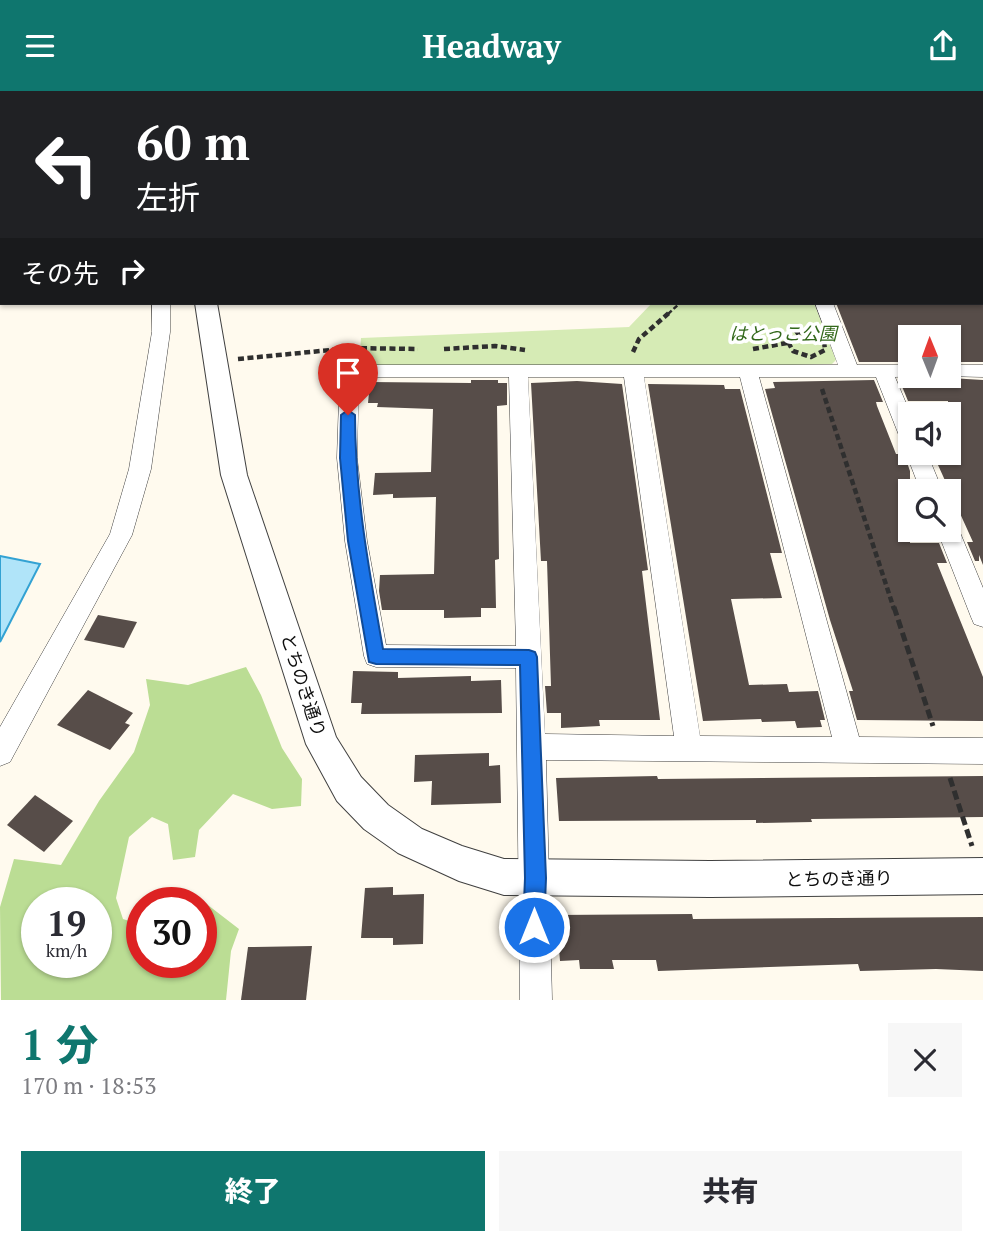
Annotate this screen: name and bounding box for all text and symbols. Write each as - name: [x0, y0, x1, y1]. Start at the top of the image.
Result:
- text: Headway: [422, 25, 561, 67]
- icon: menu: [21, 27, 59, 65]
- icon: share: [924, 27, 962, 65]
- text: 60 m: [136, 109, 250, 174]
- icon: left: [21, 119, 112, 210]
- text: 左折: [136, 176, 200, 218]
- icon: right: [113, 252, 151, 290]
- text: その先: [21, 256, 99, 290]
- park label: はとっこ公園: [729, 321, 840, 345]
- north arrow: [898, 325, 961, 389]
- map controls: [898, 325, 961, 542]
- pin: [318, 343, 378, 415]
- icon: arrive: [329, 354, 367, 392]
- button: sound: [898, 402, 961, 465]
- button: search: [898, 479, 961, 542]
- street label: とちのき通り: [276, 630, 332, 740]
- street label: とちのき通り: [785, 865, 893, 891]
- speed limit sign: 30: [126, 887, 217, 978]
- position arrow: [497, 890, 571, 964]
- text: 19: [47, 900, 86, 946]
- text: km/h: [46, 938, 87, 962]
- text: 1 分: [21, 1016, 98, 1072]
- button: close: [888, 1023, 962, 1097]
- text: 170 m · 18:53: [21, 1070, 156, 1101]
- button: 終了: [21, 1151, 485, 1231]
- button: 共有: [499, 1151, 962, 1231]

